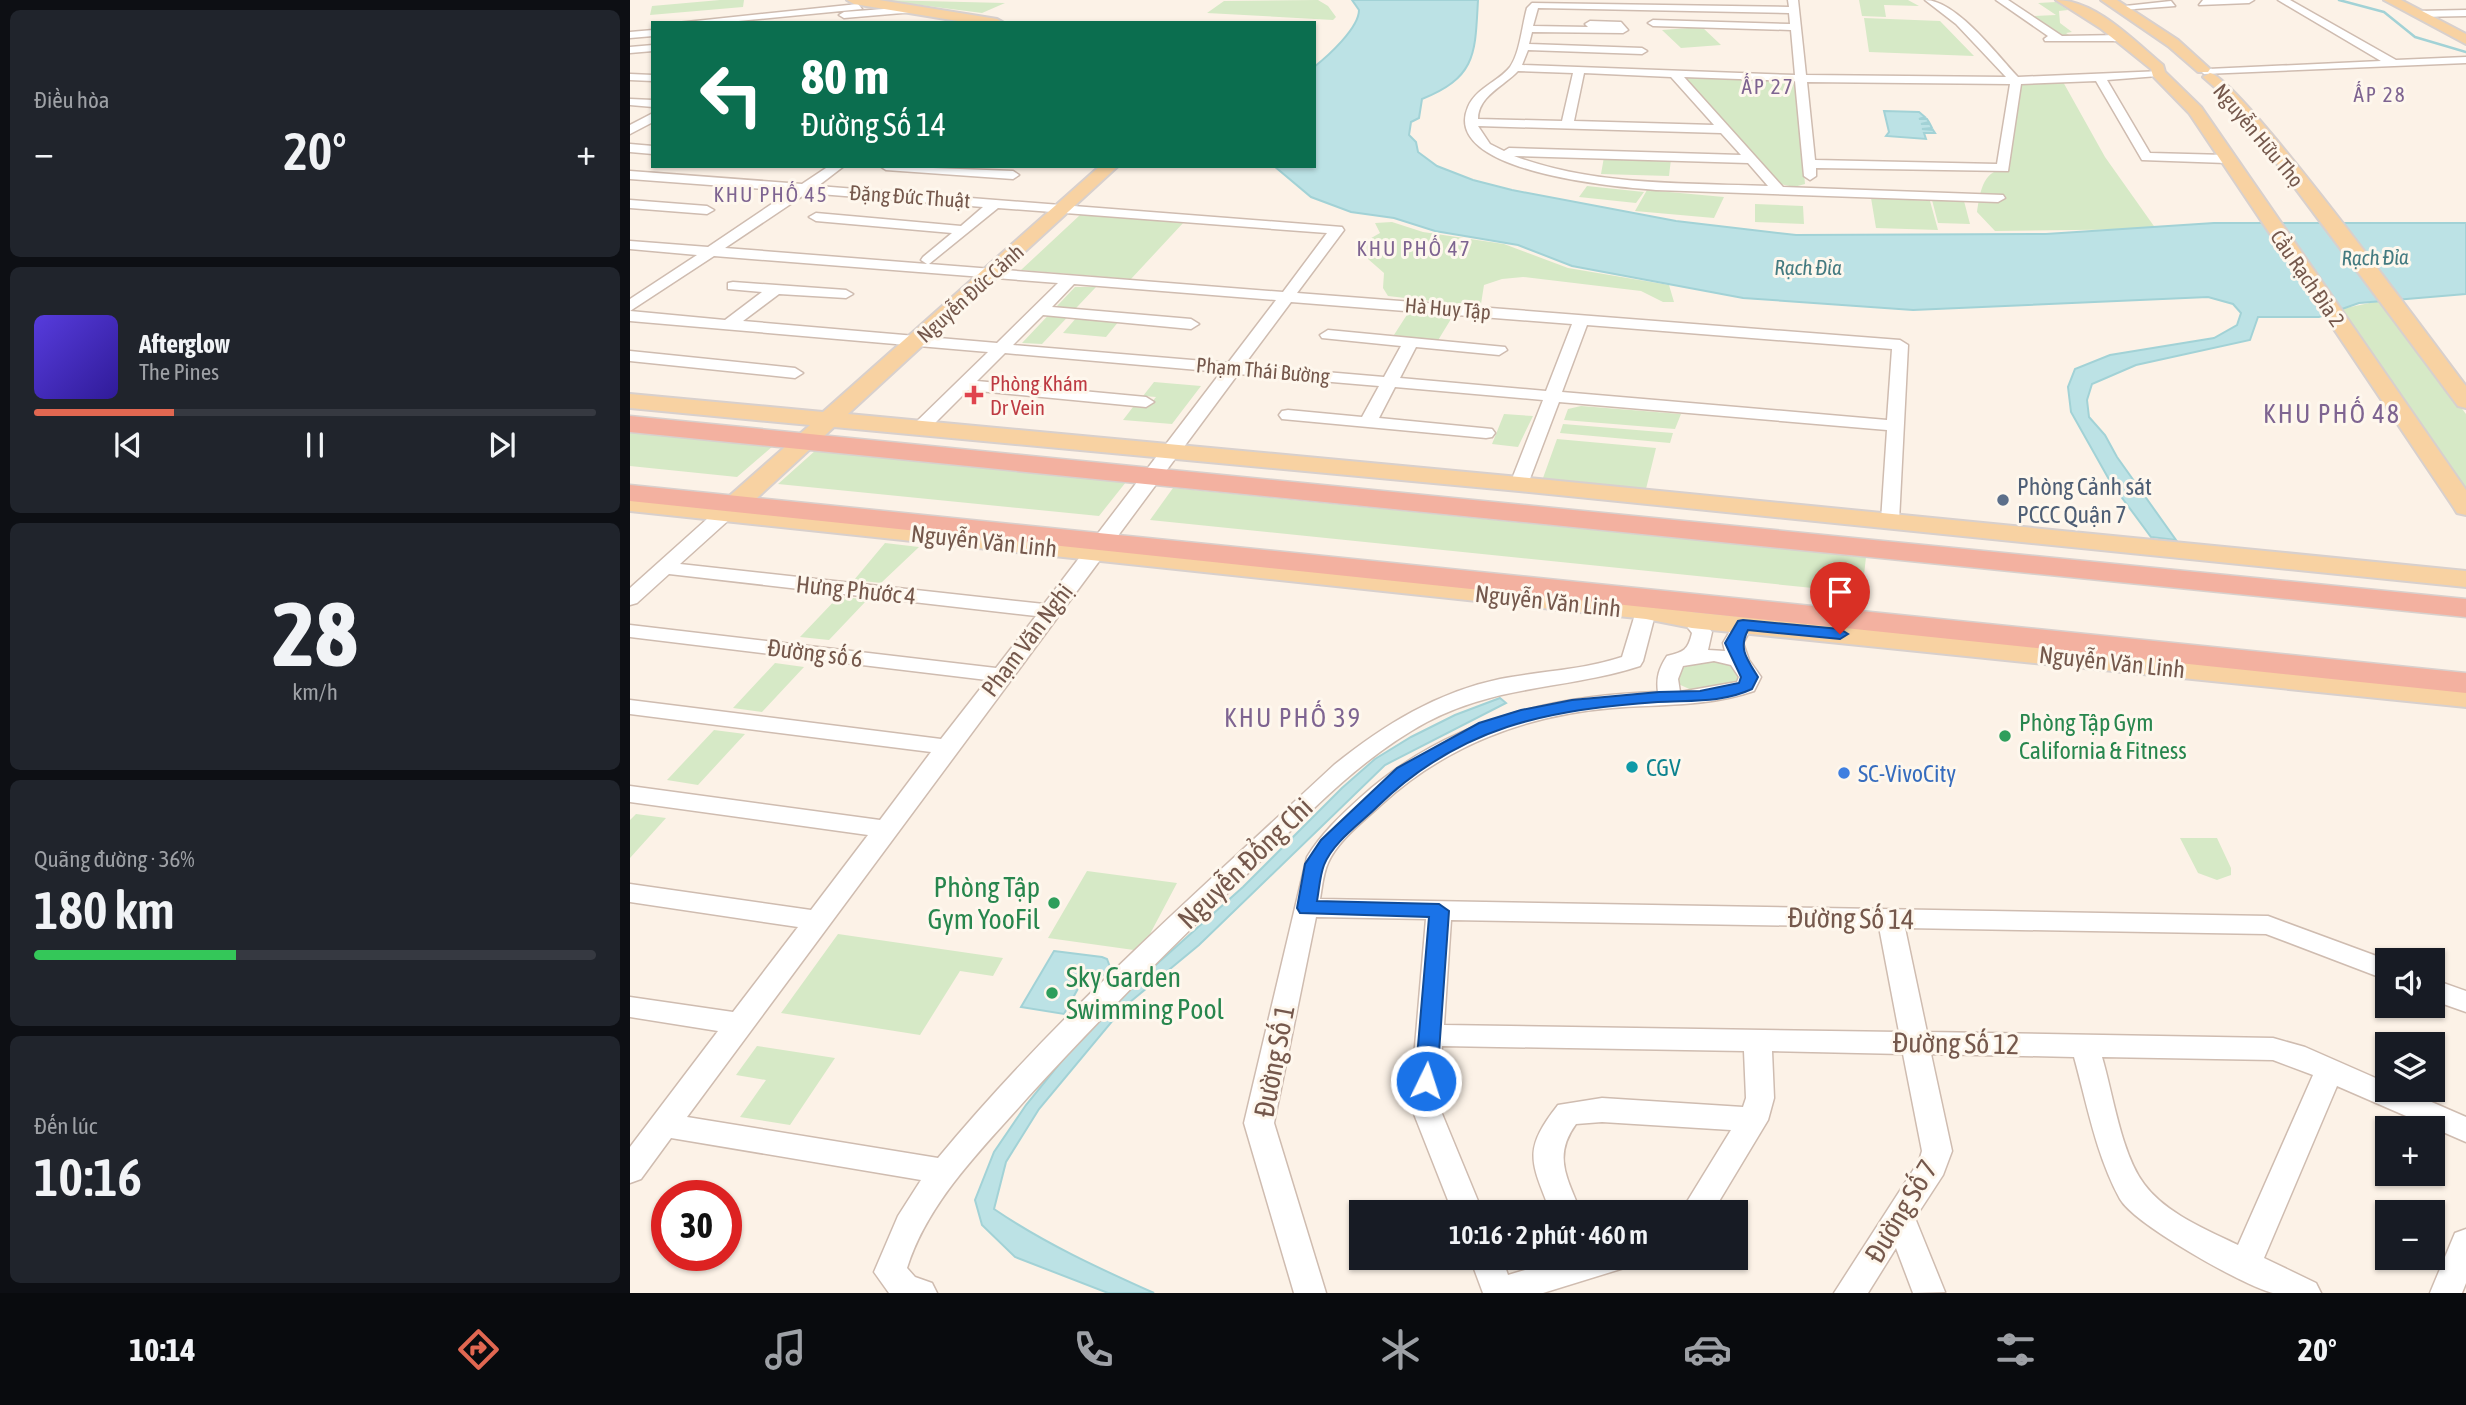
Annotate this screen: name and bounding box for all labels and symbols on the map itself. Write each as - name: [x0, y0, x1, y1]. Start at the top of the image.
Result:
- district label: ẤP 27: [1741, 73, 1795, 98]
- street label: Nguyễn Hữu Thọ: [2209, 79, 2309, 191]
- district label: ẤP 28: [2353, 81, 2407, 106]
- street label: Đặng Đức Thuật: [849, 180, 971, 212]
- district label: KHU PHỐ 45: [713, 181, 829, 206]
- street label: Cầu Rạch Đỉa 2: [2266, 225, 2350, 331]
- district label: KHU PHỐ 47: [1356, 235, 1472, 260]
- street label: Nguyễn Đức Cảnh: [912, 239, 1028, 347]
- water label: Rạch Đỉa: [2341, 244, 2409, 270]
- water label: Rạch Đỉa: [1774, 255, 1842, 279]
- street label: Hà Huy Tập: [1404, 292, 1492, 324]
- street label: Phạm Thái Bường: [1195, 352, 1331, 388]
- place label: Phòng Khám Dr Vein: [990, 371, 1088, 419]
- marker: Phòng Khám Dr Vein: [964, 385, 984, 405]
- district label: KHU PHỐ 48: [2263, 396, 2401, 429]
- place label: Phòng Cảnh sát PCCC Quận 7: [2017, 473, 2152, 528]
- marker: Phòng Cảnh sát PCCC Quận 7: [1995, 492, 2011, 508]
- street label: Nguyễn Văn Linh: [910, 520, 1058, 562]
- pin: [1810, 562, 1870, 634]
- street label: Hưng Phước 4: [795, 570, 917, 610]
- street label: Phạm Văn Nghị: [976, 578, 1078, 702]
- street label: Nguyễn Văn Linh: [1474, 580, 1622, 622]
- street label: Đường số 6: [766, 634, 864, 672]
- street label: Nguyễn Văn Linh: [2038, 641, 2186, 683]
- district label: KHU PHỐ 39: [1224, 700, 1362, 733]
- place label: Phòng Tập Gym California & Fitness: [2019, 709, 2187, 764]
- marker: Phòng Tập Gym California & Fitness: [1997, 728, 2013, 744]
- place label: CGV: [1646, 754, 1681, 781]
- marker: CGV: [1624, 759, 1640, 775]
- place label: SC-VivoCity: [1858, 760, 1956, 787]
- marker: SC-VivoCity: [1836, 765, 1852, 781]
- street label: Nguyễn Đổng Chi: [1170, 790, 1319, 935]
- place label: Phòng Tập Gym YooFil: [927, 871, 1041, 935]
- marker: Phòng Tập Gym YooFil: [1046, 895, 1062, 911]
- street label: Đường Số 14: [1787, 901, 1915, 935]
- place label: Sky Garden Swimming Pool: [1066, 961, 1225, 1025]
- marker: Sky Garden Swimming Pool: [1044, 985, 1060, 1001]
- street label: Đường Số 1: [1247, 1002, 1301, 1120]
- street label: Đường Số 12: [1892, 1026, 2020, 1060]
- position arrow: [1389, 1044, 1463, 1118]
- street label: Đường Số 7: [1858, 1154, 1944, 1268]
- speed limit sign: 30: [651, 1180, 742, 1271]

